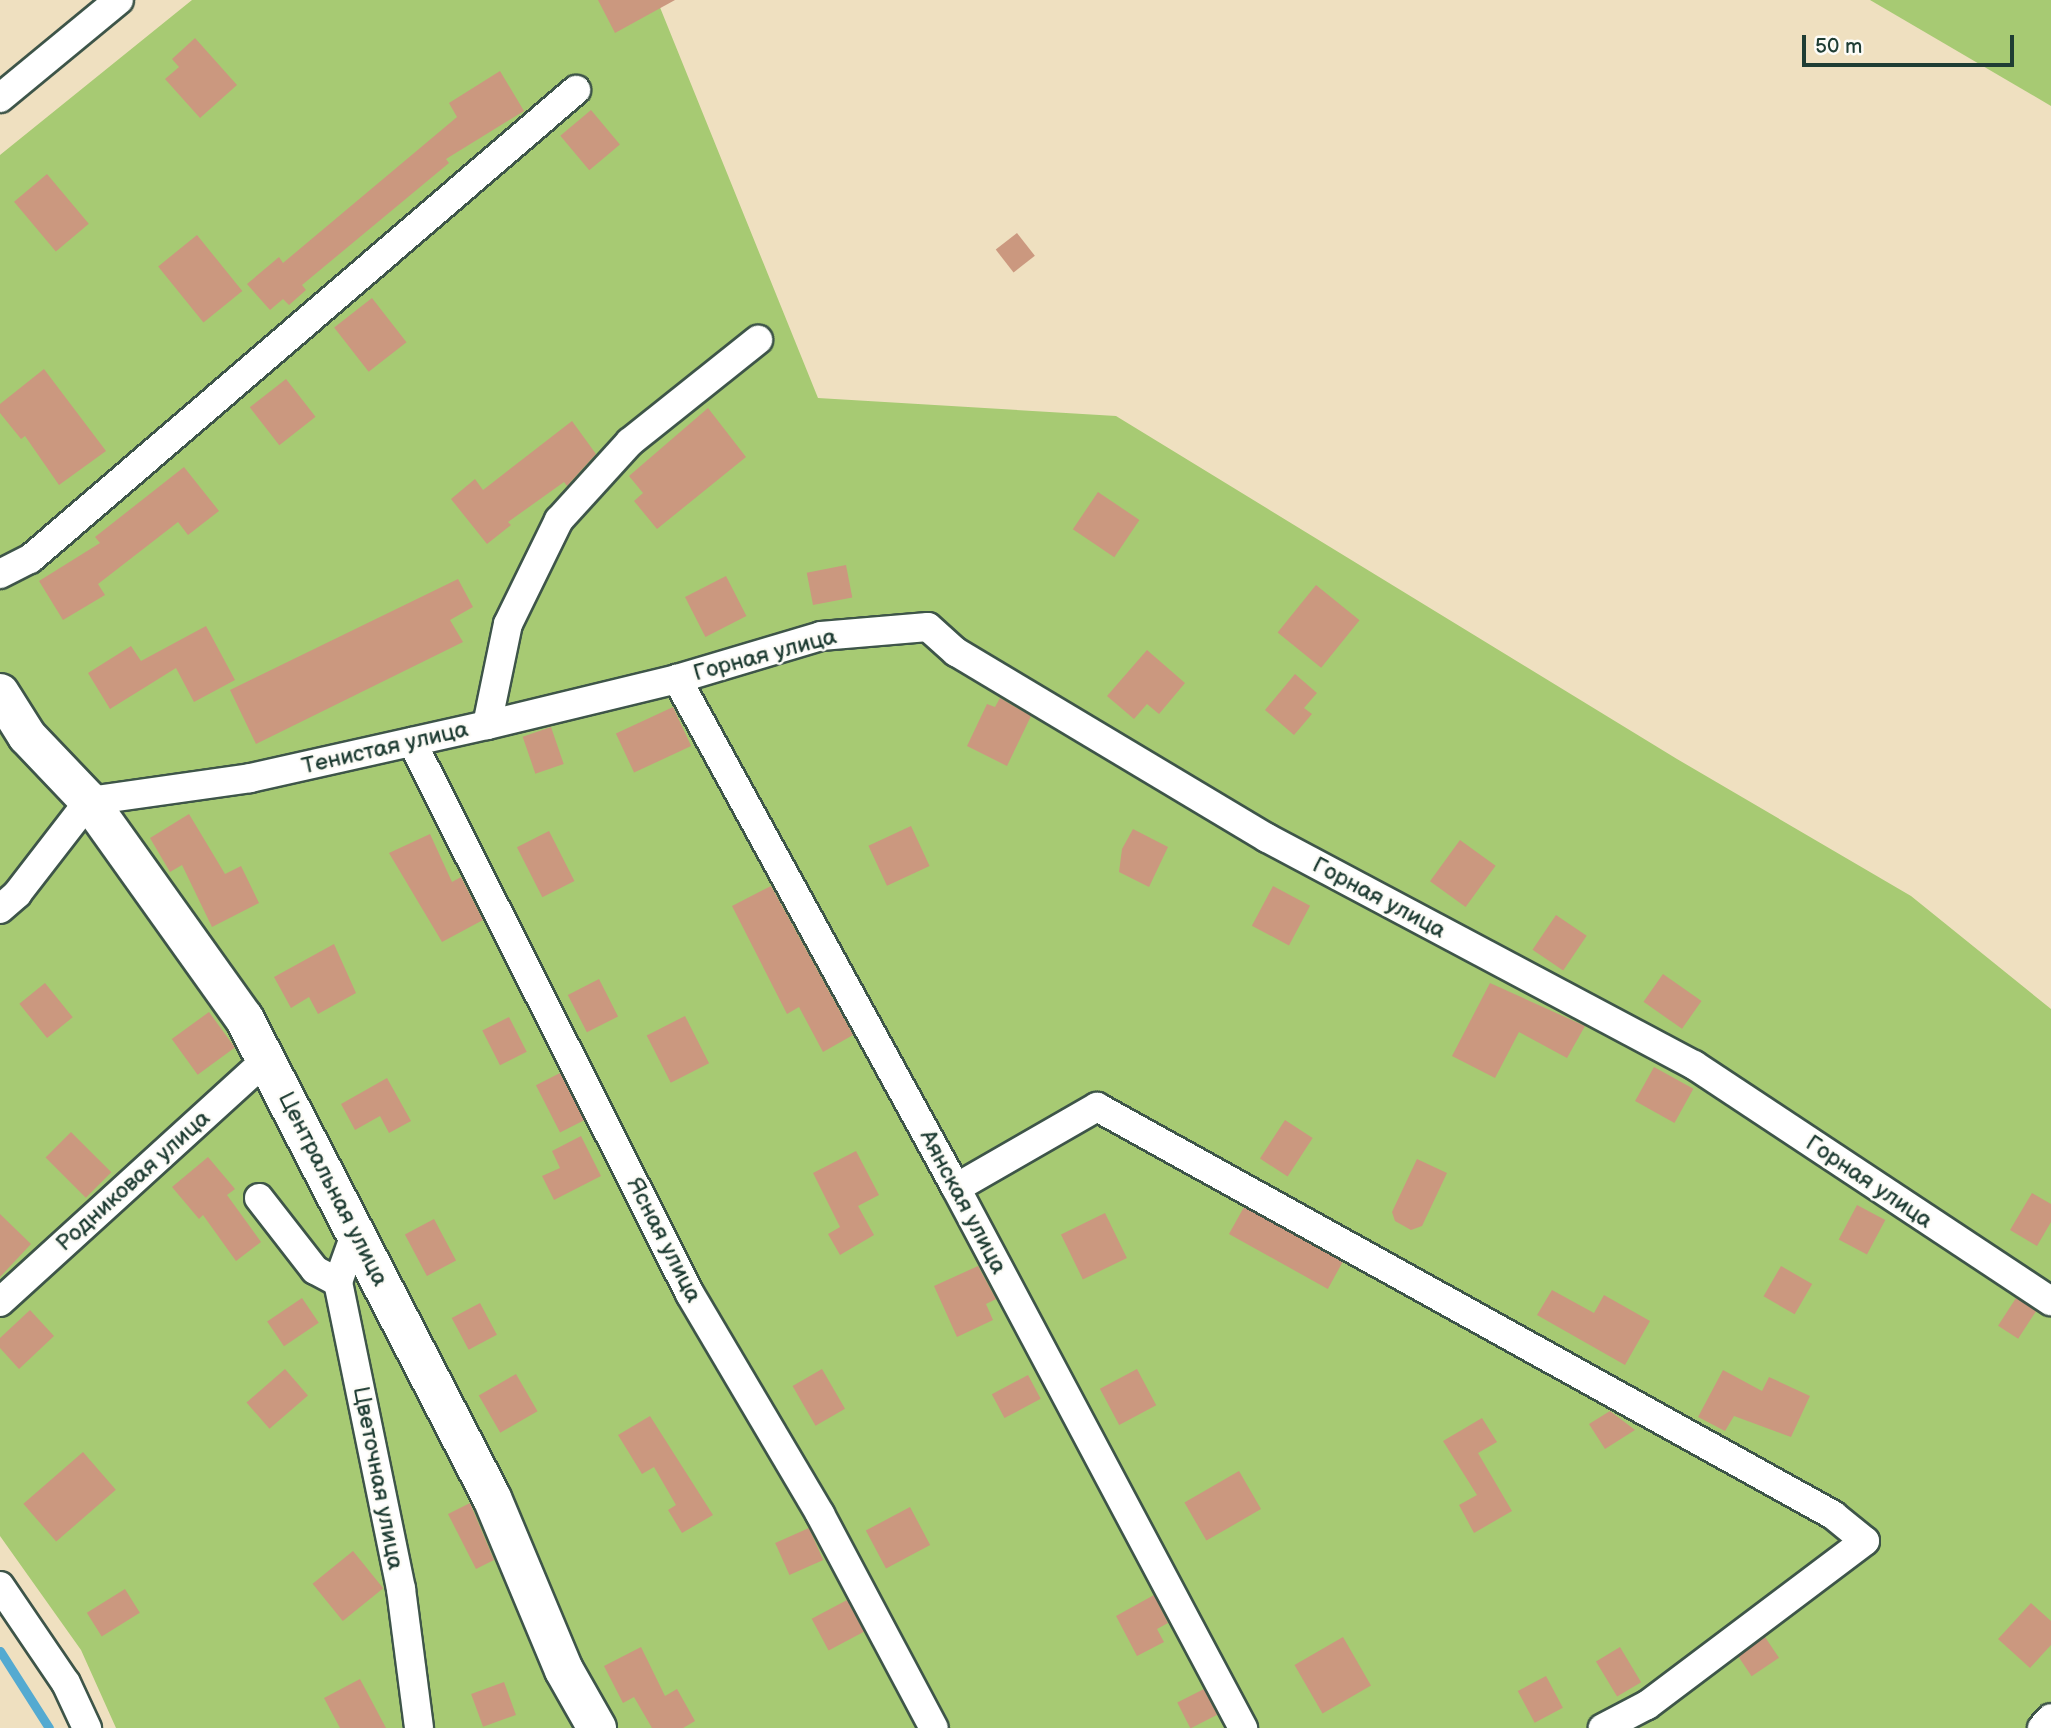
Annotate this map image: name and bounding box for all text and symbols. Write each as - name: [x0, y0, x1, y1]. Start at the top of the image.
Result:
- scale bar: [1806, 21, 2018, 65]
- text: 50 m: [1815, 34, 1862, 59]
- street label: Горная улица: [690, 623, 840, 687]
- street label: Тенистая улица: [299, 715, 471, 781]
- street label: Горная улица: [1308, 851, 1450, 945]
- street label: Центральная улица: [272, 1087, 394, 1291]
- street label: Родниковая улица: [50, 1105, 216, 1257]
- street label: Аянская улица: [913, 1125, 1013, 1279]
- street label: Горная улица: [1800, 1129, 1938, 1235]
- street label: Ясная улица: [621, 1173, 707, 1307]
- street label: Цветочная улица: [347, 1384, 409, 1572]

